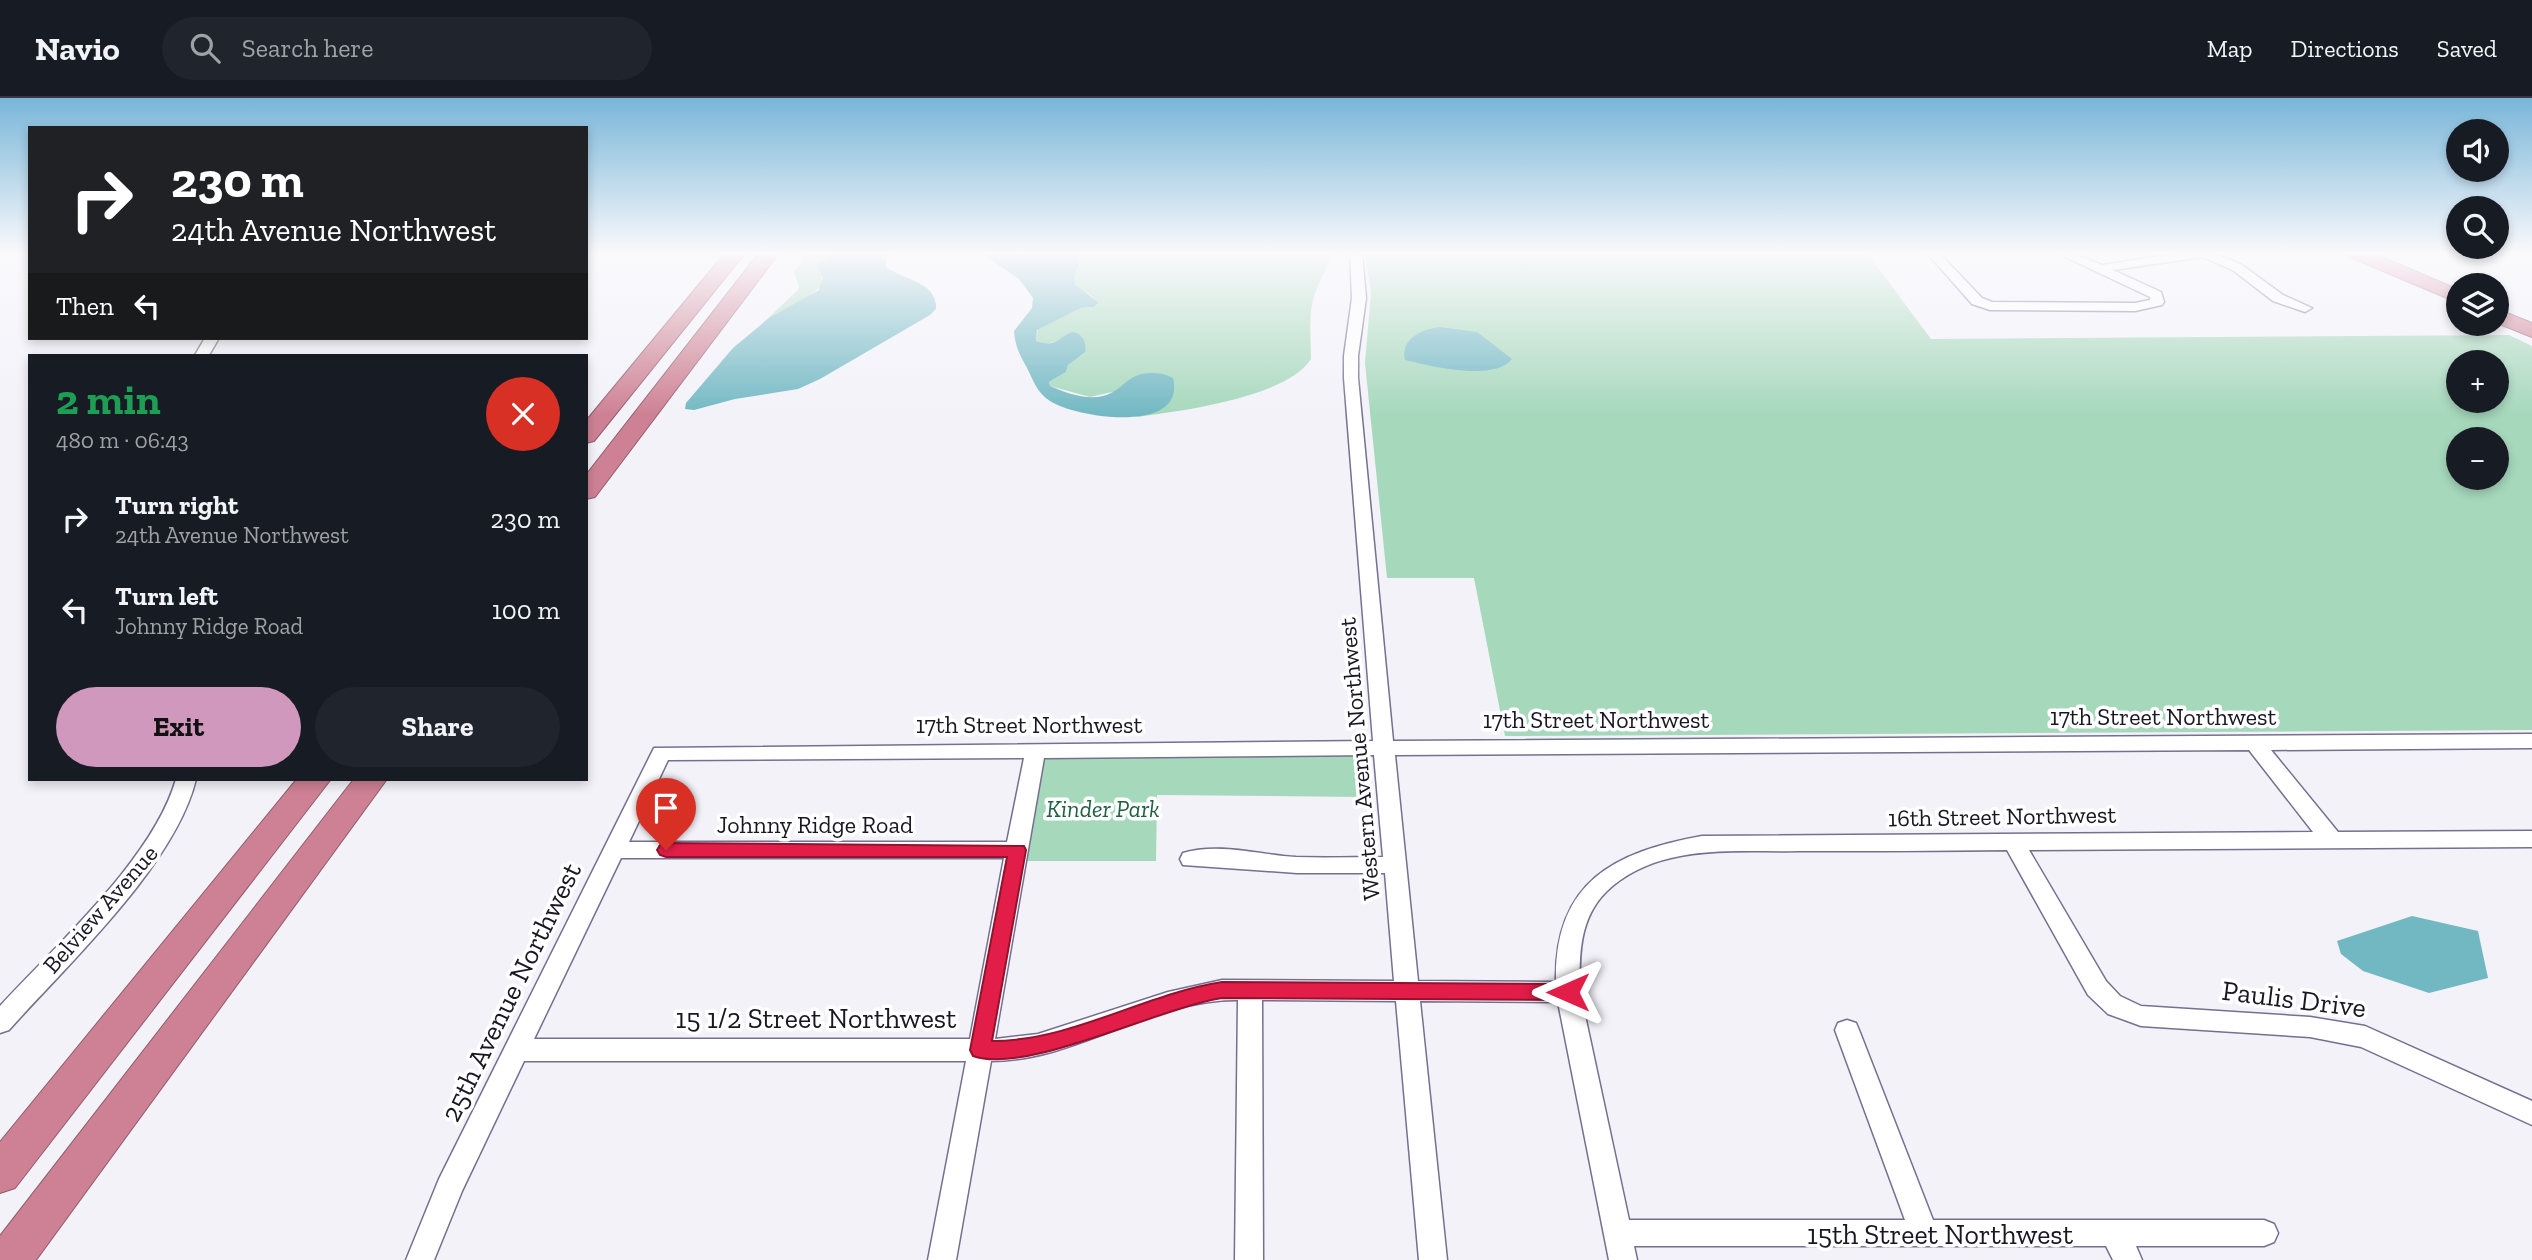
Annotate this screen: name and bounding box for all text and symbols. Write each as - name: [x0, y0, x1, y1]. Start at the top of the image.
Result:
- search box: [162, 17, 652, 80]
- text: Navio: [35, 29, 120, 68]
- icon: search: [186, 29, 224, 67]
- text: Search here: [242, 32, 374, 64]
- text: Map: [2207, 34, 2253, 63]
- text: Directions: [2291, 34, 2399, 63]
- text: Saved: [2437, 34, 2497, 63]
- map controls: [2446, 119, 2509, 490]
- button: sound: [2446, 119, 2509, 182]
- text: 230 m: [171, 151, 304, 210]
- icon: right: [56, 154, 147, 245]
- button: search: [2446, 196, 2509, 259]
- text: 24th Avenue Northwest: [171, 211, 496, 249]
- button: layers: [2446, 273, 2509, 336]
- icon: left: [128, 287, 166, 325]
- text: Then: [56, 290, 114, 322]
- button: +: [2446, 350, 2509, 413]
- text: 2 min: [56, 374, 161, 425]
- button: close: [486, 377, 560, 451]
- text: 480 m · 06:43: [56, 426, 189, 454]
- button: −: [2446, 427, 2509, 490]
- text: Turn right: [115, 489, 238, 521]
- icon: right: [56, 500, 94, 538]
- text: 230 m: [491, 503, 560, 535]
- text: 24th Avenue Northwest: [115, 521, 349, 549]
- text: Turn left: [115, 580, 218, 612]
- icon: left: [56, 591, 94, 629]
- text: 100 m: [492, 594, 560, 626]
- text: Johnny Ridge Road: [115, 612, 303, 640]
- street label: Western Avenue Northwest: [1332, 616, 1386, 902]
- button: Exit: [56, 687, 301, 767]
- button: Share: [315, 687, 560, 767]
- street label: 17th Street Northwest: [2050, 702, 2276, 731]
- street label: 17th Street Northwest: [1483, 705, 1709, 734]
- street label: 17th Street Northwest: [916, 710, 1142, 739]
- pin: [636, 778, 696, 850]
- icon: arrive: [647, 789, 685, 827]
- park label: Kinder Park: [1046, 794, 1160, 823]
- street label: 16th Street Northwest: [1888, 800, 2117, 832]
- street label: Johnny Ridge Road: [717, 810, 913, 839]
- street label: Belview Avenue: [36, 839, 164, 979]
- street label: 25th Avenue Northwest: [434, 857, 588, 1127]
- position arrow: [1531, 955, 1605, 1029]
- street label: Paulis Drive: [2220, 974, 2368, 1024]
- street label: 15 1/2 Street Northwest: [675, 1002, 957, 1035]
- street label: 15th Street Northwest: [1807, 1218, 2074, 1251]

